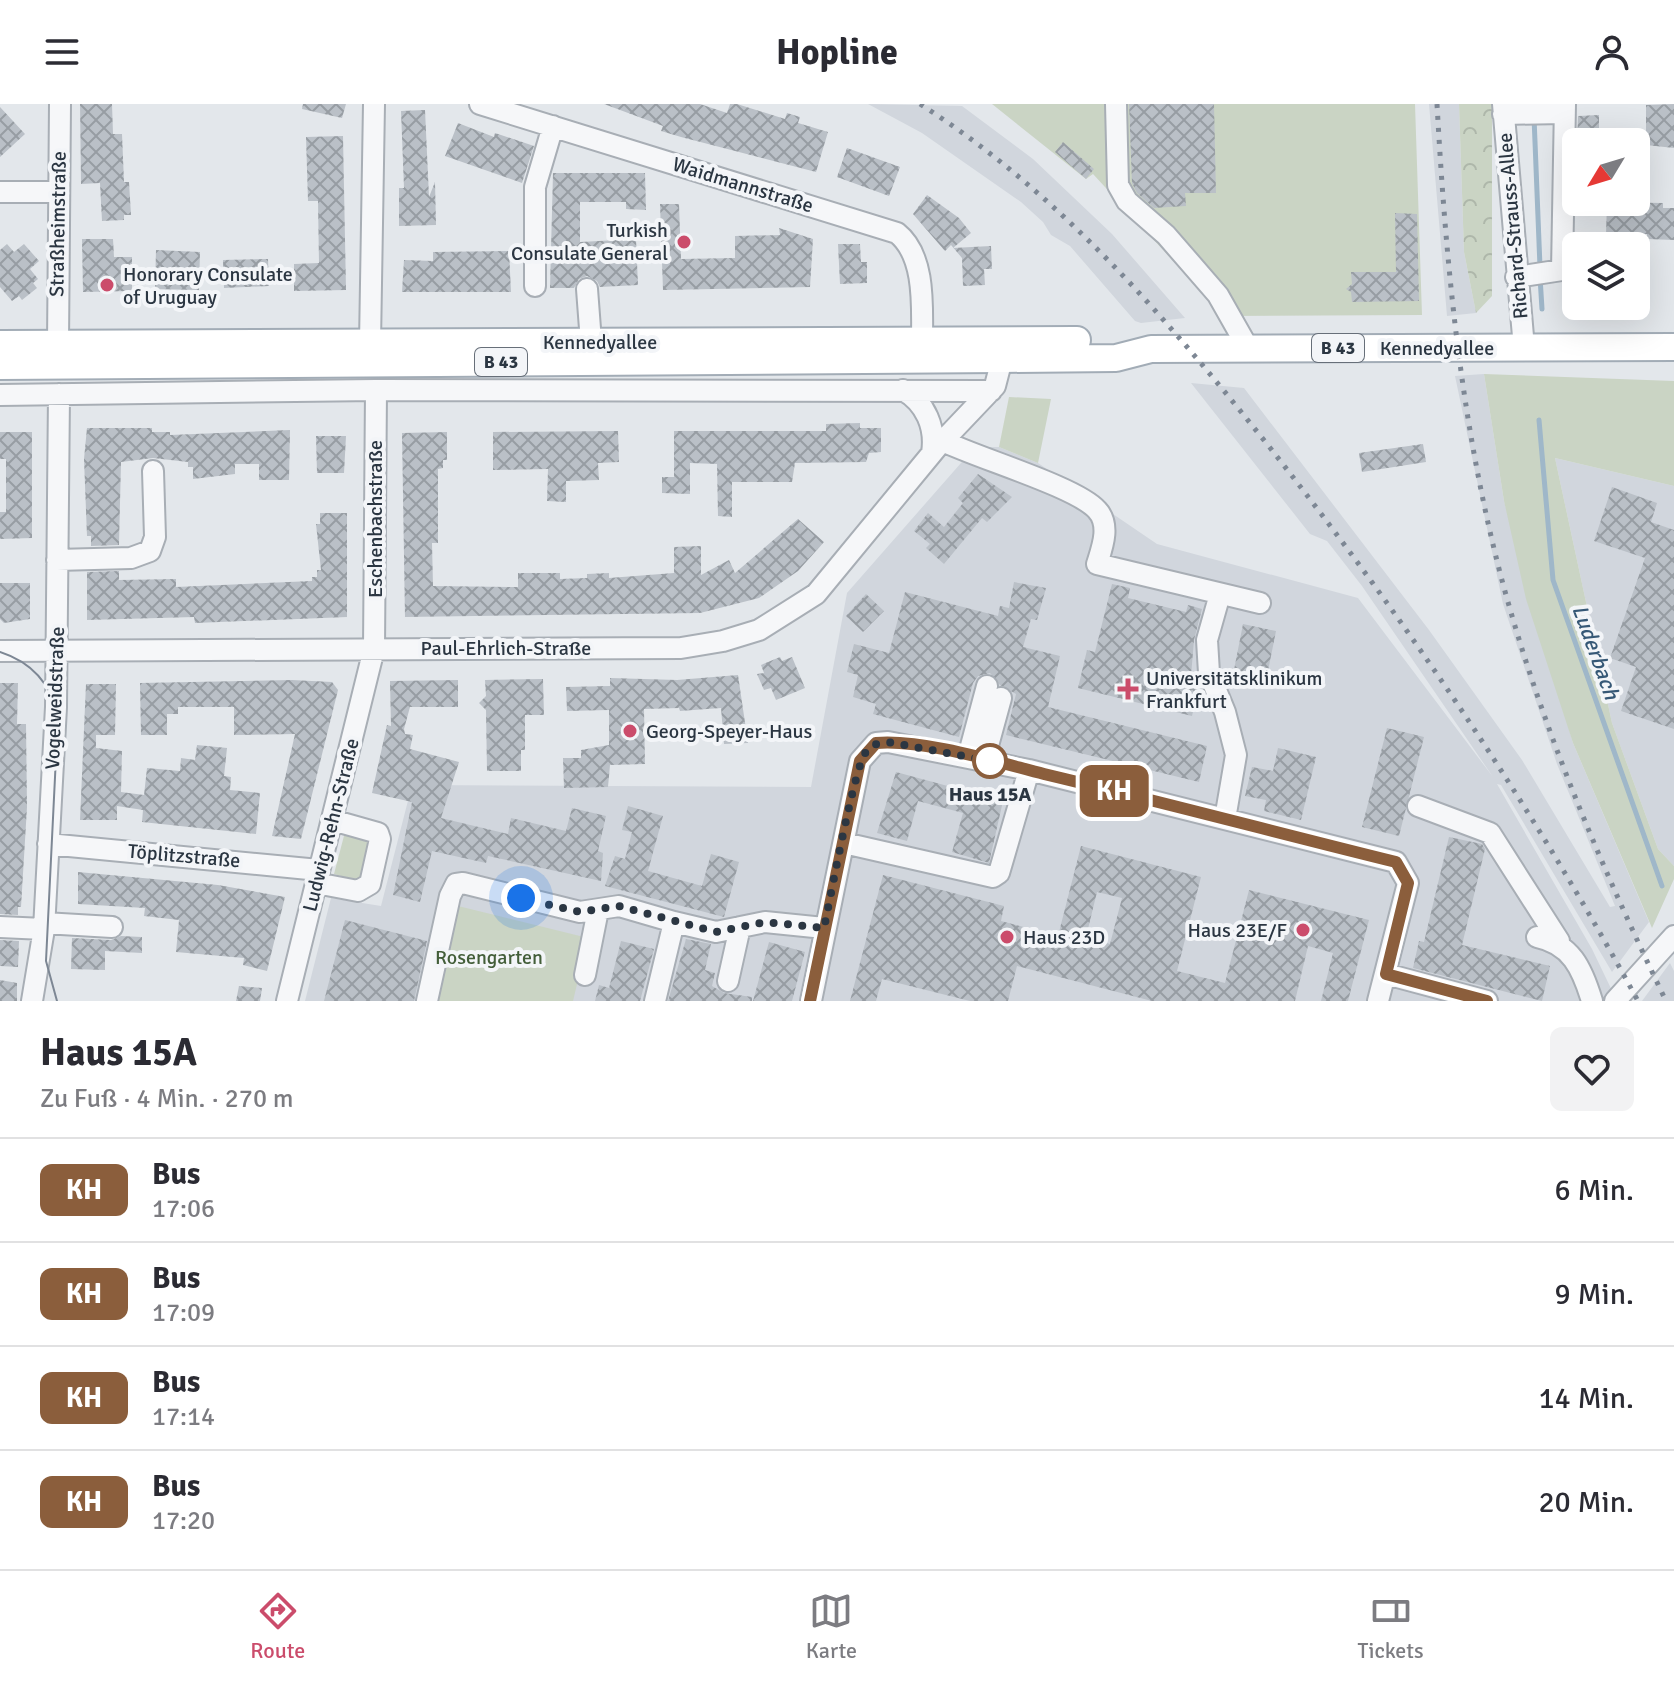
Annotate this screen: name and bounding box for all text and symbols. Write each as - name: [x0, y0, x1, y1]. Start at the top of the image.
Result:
- icon: menu: [40, 30, 84, 74]
- text: Hopline: [776, 30, 898, 75]
- icon: person: [1590, 30, 1634, 74]
- north arrow: [1562, 128, 1650, 216]
- map controls: [1562, 128, 1650, 320]
- street label: Richard-Strauss-Allee: [1492, 132, 1534, 320]
- street label: Straßheimstraße: [44, 151, 72, 297]
- street label: Waidmannstraße: [670, 152, 816, 218]
- place label: Turkish Consulate General: [511, 218, 668, 266]
- button: layers: [1562, 232, 1650, 320]
- marker: Turkish Consulate General: [675, 233, 693, 251]
- place label: Honorary Consulate of Uruguay: [123, 262, 293, 310]
- marker: Honorary Consulate of Uruguay: [98, 276, 116, 294]
- street label: Kennedyallee: [543, 330, 657, 355]
- road number: B 43: [1312, 334, 1364, 362]
- street label: Kennedyallee: [1380, 336, 1494, 361]
- road number: B 43: [475, 348, 527, 376]
- street label: Eschenbachstraße: [363, 440, 388, 598]
- water label: Luderbach: [1566, 601, 1626, 704]
- street label: Vogelweidstraße: [40, 626, 70, 770]
- street label: Paul-Ehrlich-Straße: [421, 636, 591, 661]
- place label: Universitätsklinikum Frankfurt: [1146, 666, 1322, 714]
- marker: Universitätsklinikum Frankfurt: [1117, 678, 1139, 700]
- place label: Georg-Speyer-Haus: [646, 719, 813, 744]
- marker: Georg-Speyer-Haus: [621, 722, 639, 740]
- street label: Ludwig-Rehn-Straße: [297, 736, 365, 914]
- marker: Haus 15A: [973, 744, 1007, 778]
- line badge: KH: [1078, 765, 1150, 817]
- text: KH: [1096, 774, 1132, 808]
- place label: Haus 15A: [949, 782, 1032, 807]
- street label: Töplitzstraße: [127, 839, 241, 873]
- your location: [501, 878, 541, 918]
- place label: Haus 23E/F: [1187, 918, 1287, 943]
- marker: Haus 23E/F: [1294, 921, 1312, 939]
- place label: Haus 23D: [1023, 925, 1105, 950]
- marker: Haus 23D: [998, 928, 1016, 946]
- park label: Rosengarten: [435, 945, 543, 970]
- button: heart: [1550, 1027, 1634, 1111]
- text: Haus 15A: [40, 1029, 197, 1076]
- text: Zu Fuß · 4 Min. · 270 m: [40, 1083, 293, 1115]
- text: Bus: [152, 1156, 200, 1193]
- text: 6 Min.: [1555, 1172, 1634, 1209]
- text: KH: [66, 1173, 102, 1207]
- text: 17:06: [152, 1193, 215, 1225]
- text: Bus: [152, 1260, 200, 1297]
- text: 9 Min.: [1555, 1276, 1634, 1313]
- text: KH: [66, 1277, 102, 1311]
- text: 17:09: [152, 1297, 215, 1329]
- text: Bus: [152, 1364, 200, 1401]
- text: 14 Min.: [1538, 1380, 1634, 1417]
- text: KH: [66, 1381, 102, 1415]
- text: 17:14: [152, 1401, 215, 1433]
- text: Bus: [152, 1468, 200, 1505]
- text: 20 Min.: [1538, 1484, 1634, 1521]
- text: KH: [66, 1485, 102, 1519]
- text: 17:20: [152, 1505, 215, 1537]
- tab: Route: [250, 1589, 305, 1664]
- tab: Karte: [806, 1589, 857, 1664]
- tab: Tickets: [1358, 1589, 1424, 1664]

